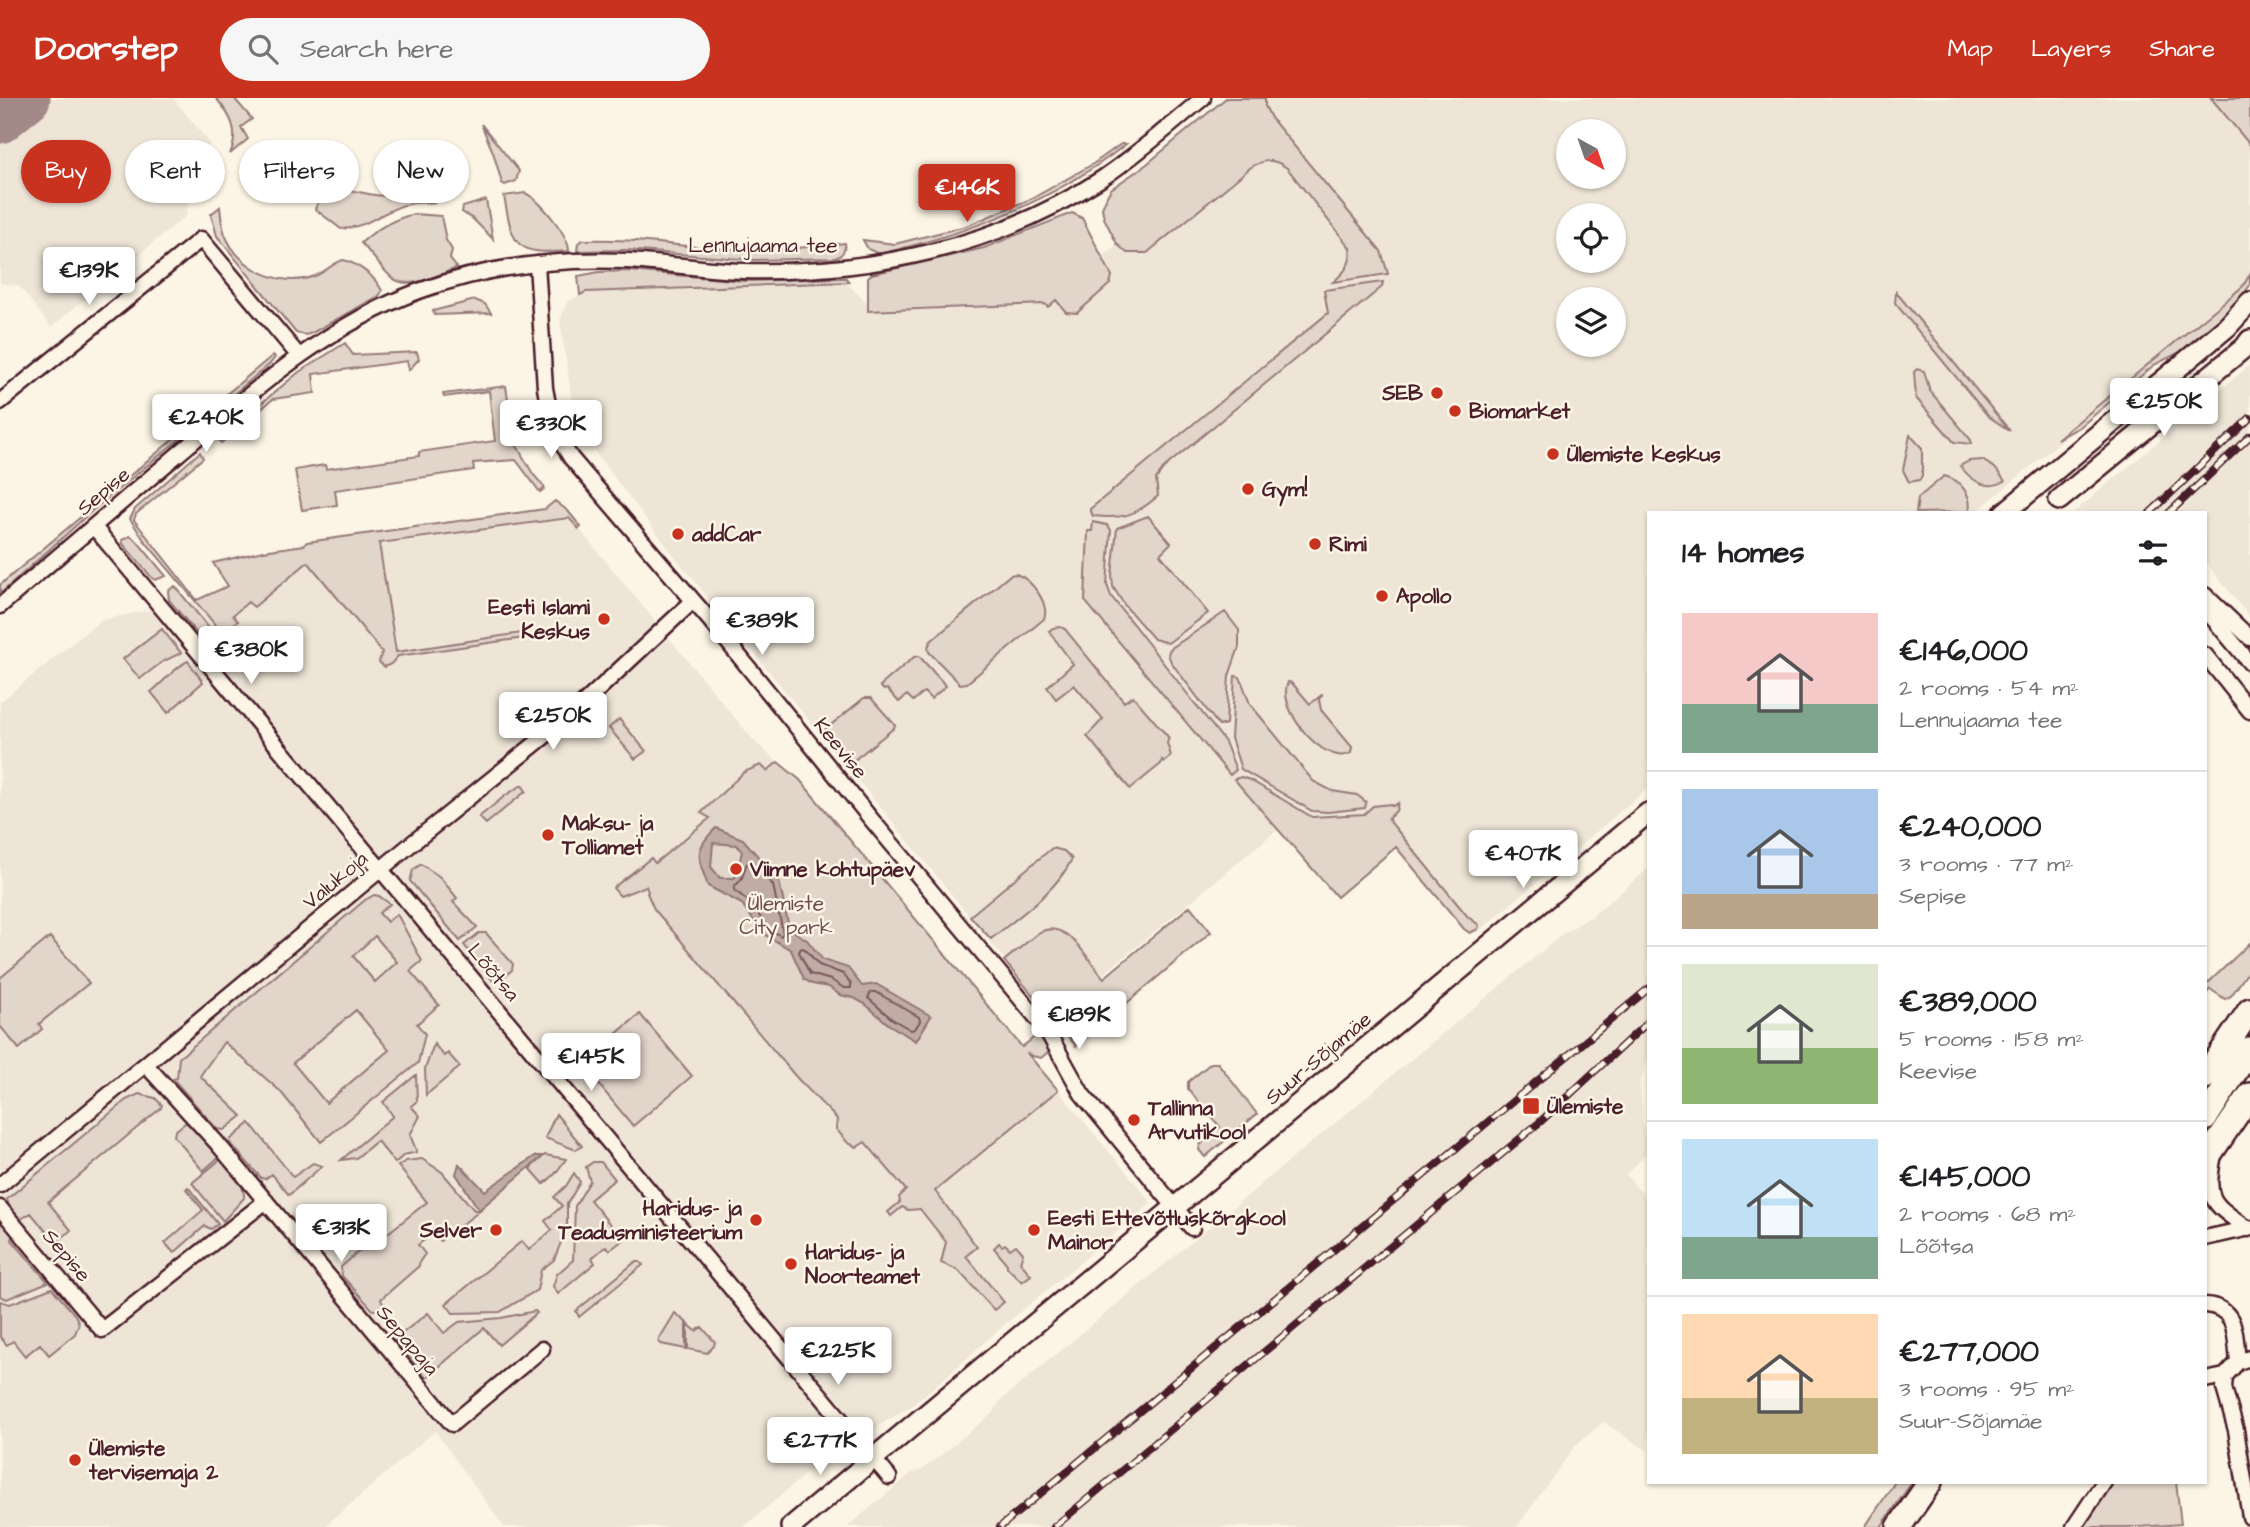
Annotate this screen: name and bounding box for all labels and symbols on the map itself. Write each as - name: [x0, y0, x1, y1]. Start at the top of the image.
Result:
- north arrow: [1556, 119, 1626, 189]
- pin: €146K: [918, 164, 1016, 224]
- street label: Lennujaama tee: [688, 231, 838, 260]
- pin: €139K: [40, 248, 138, 307]
- pin: €250K: [2115, 378, 2213, 438]
- place label: SEB: [1381, 379, 1423, 408]
- marker: SEB: [1429, 385, 1445, 401]
- pin: €240K: [157, 394, 255, 454]
- place label: Biomarket: [1469, 397, 1571, 426]
- pin: €330K: [502, 400, 600, 460]
- marker: Biomarket: [1447, 403, 1463, 419]
- place label: Ülemiste keskus: [1567, 440, 1721, 469]
- marker: Ülemiste keskus: [1545, 446, 1561, 462]
- street label: Sepise: [70, 460, 137, 523]
- place label: Gym!: [1262, 475, 1307, 507]
- marker: Gym!: [1240, 481, 1256, 497]
- place label: addCar: [691, 520, 762, 549]
- marker: addCar: [670, 526, 686, 542]
- place label: Rimi: [1329, 530, 1367, 559]
- marker: Rimi: [1307, 536, 1323, 552]
- place label: Apollo: [1396, 582, 1452, 612]
- marker: Apollo: [1374, 588, 1390, 604]
- place label: Eesti Islami Keskus: [488, 593, 591, 646]
- pin: €389K: [713, 598, 811, 657]
- marker: Eesti Islami Keskus: [596, 611, 612, 627]
- pin: €380K: [202, 626, 300, 686]
- pin: €250K: [504, 692, 602, 752]
- street label: Keevise: [807, 711, 874, 785]
- place label: Maksu- ja Tolliamet: [561, 809, 654, 862]
- marker: Maksu- ja Tolliamet: [540, 827, 556, 843]
- pin: €407K: [1474, 830, 1572, 890]
- street label: Valukoja: [297, 844, 374, 916]
- place label: Viimne kohtupäev: [749, 855, 915, 885]
- marker: Viimne kohtupäev: [728, 861, 744, 877]
- park label: Ülemiste City park: [739, 889, 833, 944]
- street label: Lõõtsa: [461, 937, 527, 1008]
- pin: €189K: [1030, 992, 1128, 1051]
- street label: Suur-Sõjamäe: [1259, 1005, 1378, 1112]
- pin: €145K: [542, 1034, 640, 1093]
- place label: Ülemiste: [1547, 1092, 1624, 1121]
- place label: Tallinna Arvutikool: [1147, 1094, 1247, 1147]
- marker: Ülemiste: [1521, 1096, 1541, 1116]
- marker: Tallinna Arvutikool: [1126, 1112, 1142, 1128]
- place label: Haridus- ja Teadusministeerium: [557, 1194, 743, 1247]
- pin: €313K: [292, 1204, 390, 1264]
- place label: Eesti Ettevõtluskõrgkool Mainor: [1048, 1204, 1287, 1257]
- marker: Haridus- ja Teadusministeerium: [748, 1212, 764, 1228]
- place label: Selver: [419, 1216, 482, 1245]
- street label: Sepise: [35, 1222, 98, 1289]
- marker: Selver: [488, 1222, 504, 1238]
- marker: Eesti Ettevõtluskõrgkool Mainor: [1026, 1222, 1042, 1238]
- place label: Haridus- ja Noorteamet: [805, 1238, 921, 1291]
- marker: Haridus- ja Noorteamet: [783, 1256, 799, 1272]
- street label: Sepapaja: [369, 1299, 446, 1383]
- pin: €225K: [789, 1328, 887, 1387]
- pin: €277K: [771, 1418, 869, 1477]
- place label: Ülemiste tervisemaja 2: [88, 1434, 219, 1488]
- marker: Ülemiste tervisemaja 2: [67, 1452, 83, 1468]

